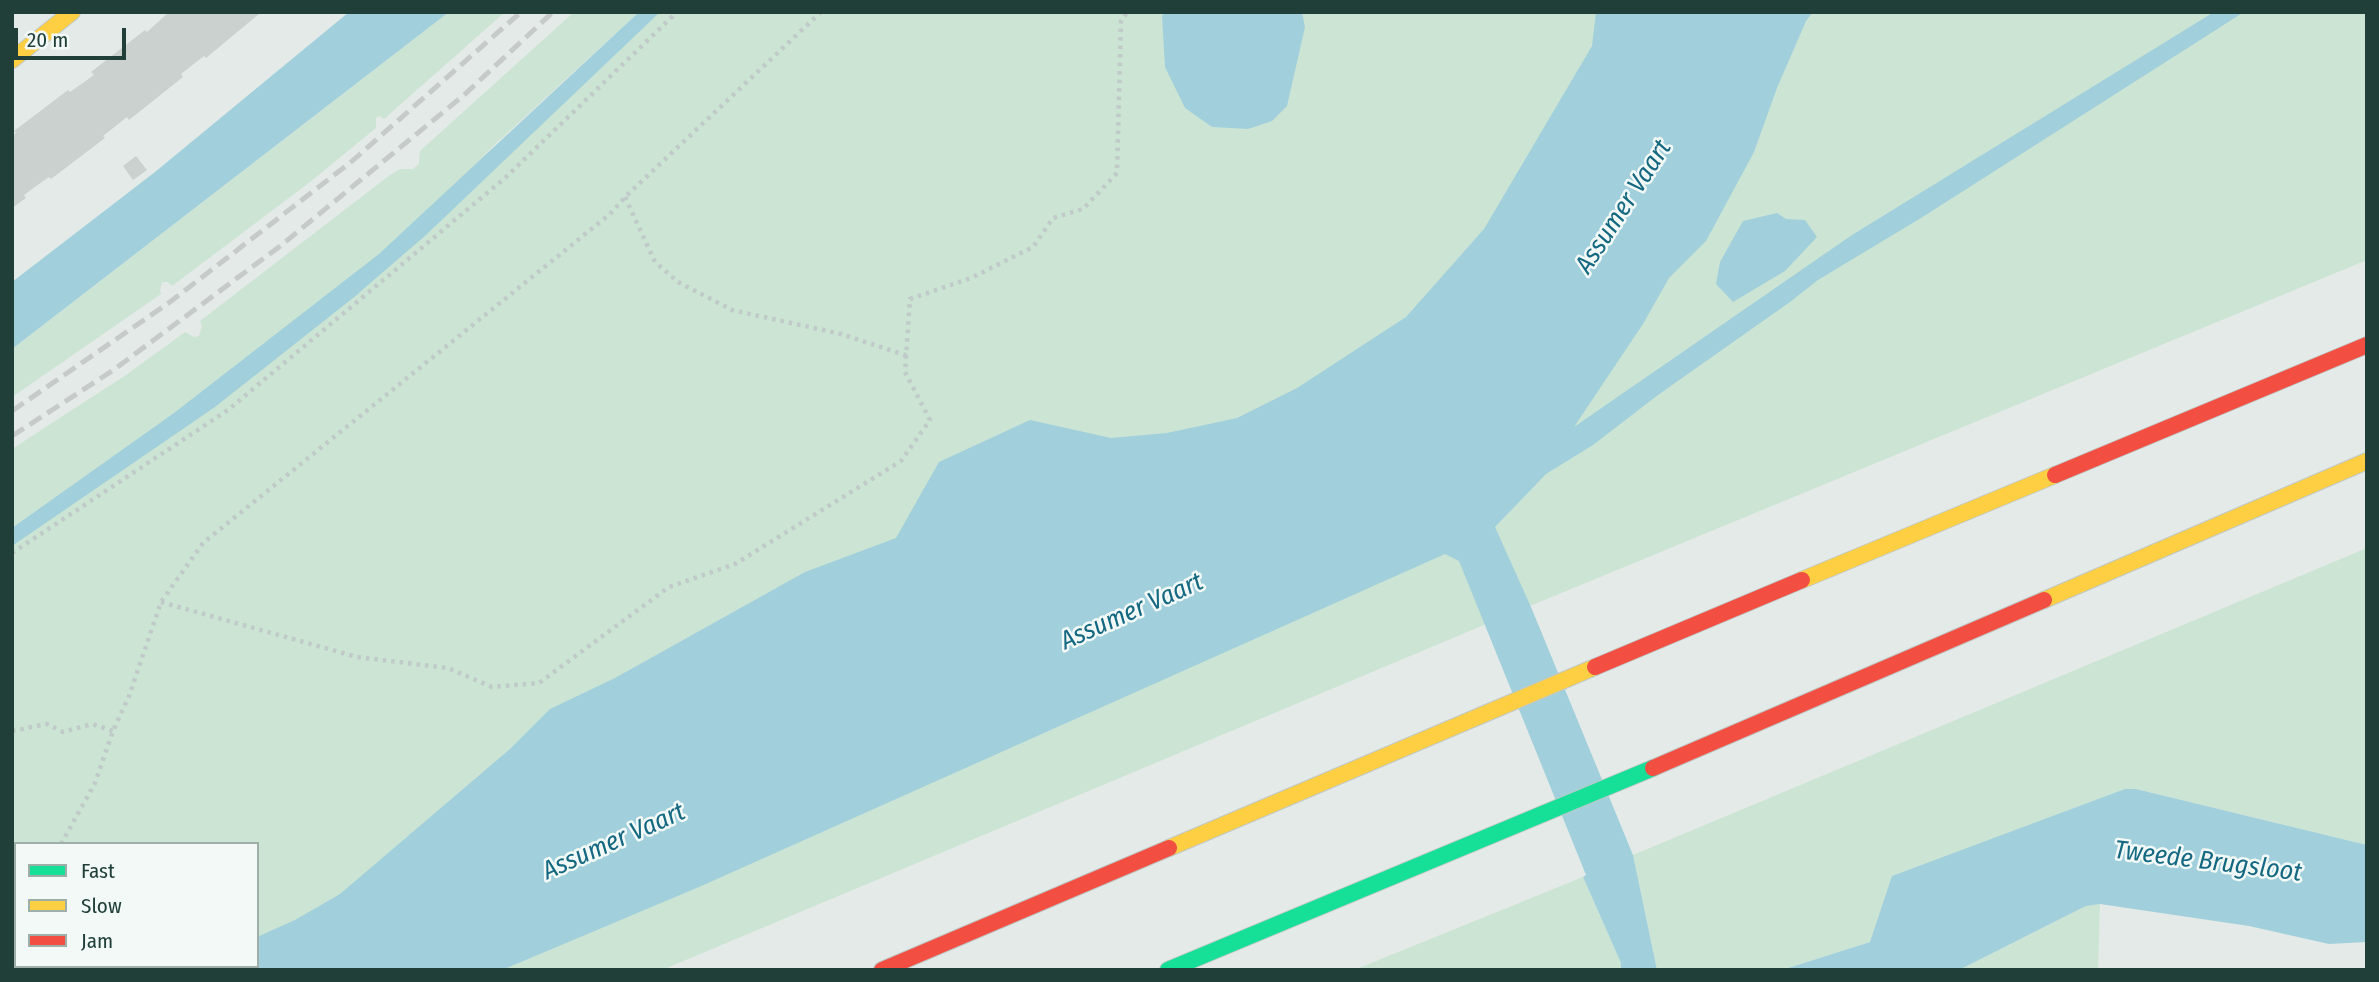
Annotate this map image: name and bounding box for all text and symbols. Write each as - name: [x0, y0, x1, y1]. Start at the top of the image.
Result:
- scale bar: [18, 14, 130, 58]
- text: 20 m: [27, 27, 68, 53]
- water label: Assumer Vaart: [1569, 134, 1679, 280]
- water label: Assumer Vaart: [1056, 567, 1208, 657]
- water label: Assumer Vaart: [538, 797, 690, 887]
- water label: Tweede Brugsloot: [2113, 835, 2303, 889]
- legend: [14, 842, 259, 968]
- text: Fast: [81, 858, 115, 884]
- text: Slow: [81, 893, 122, 919]
- text: Jam: [81, 928, 113, 954]

